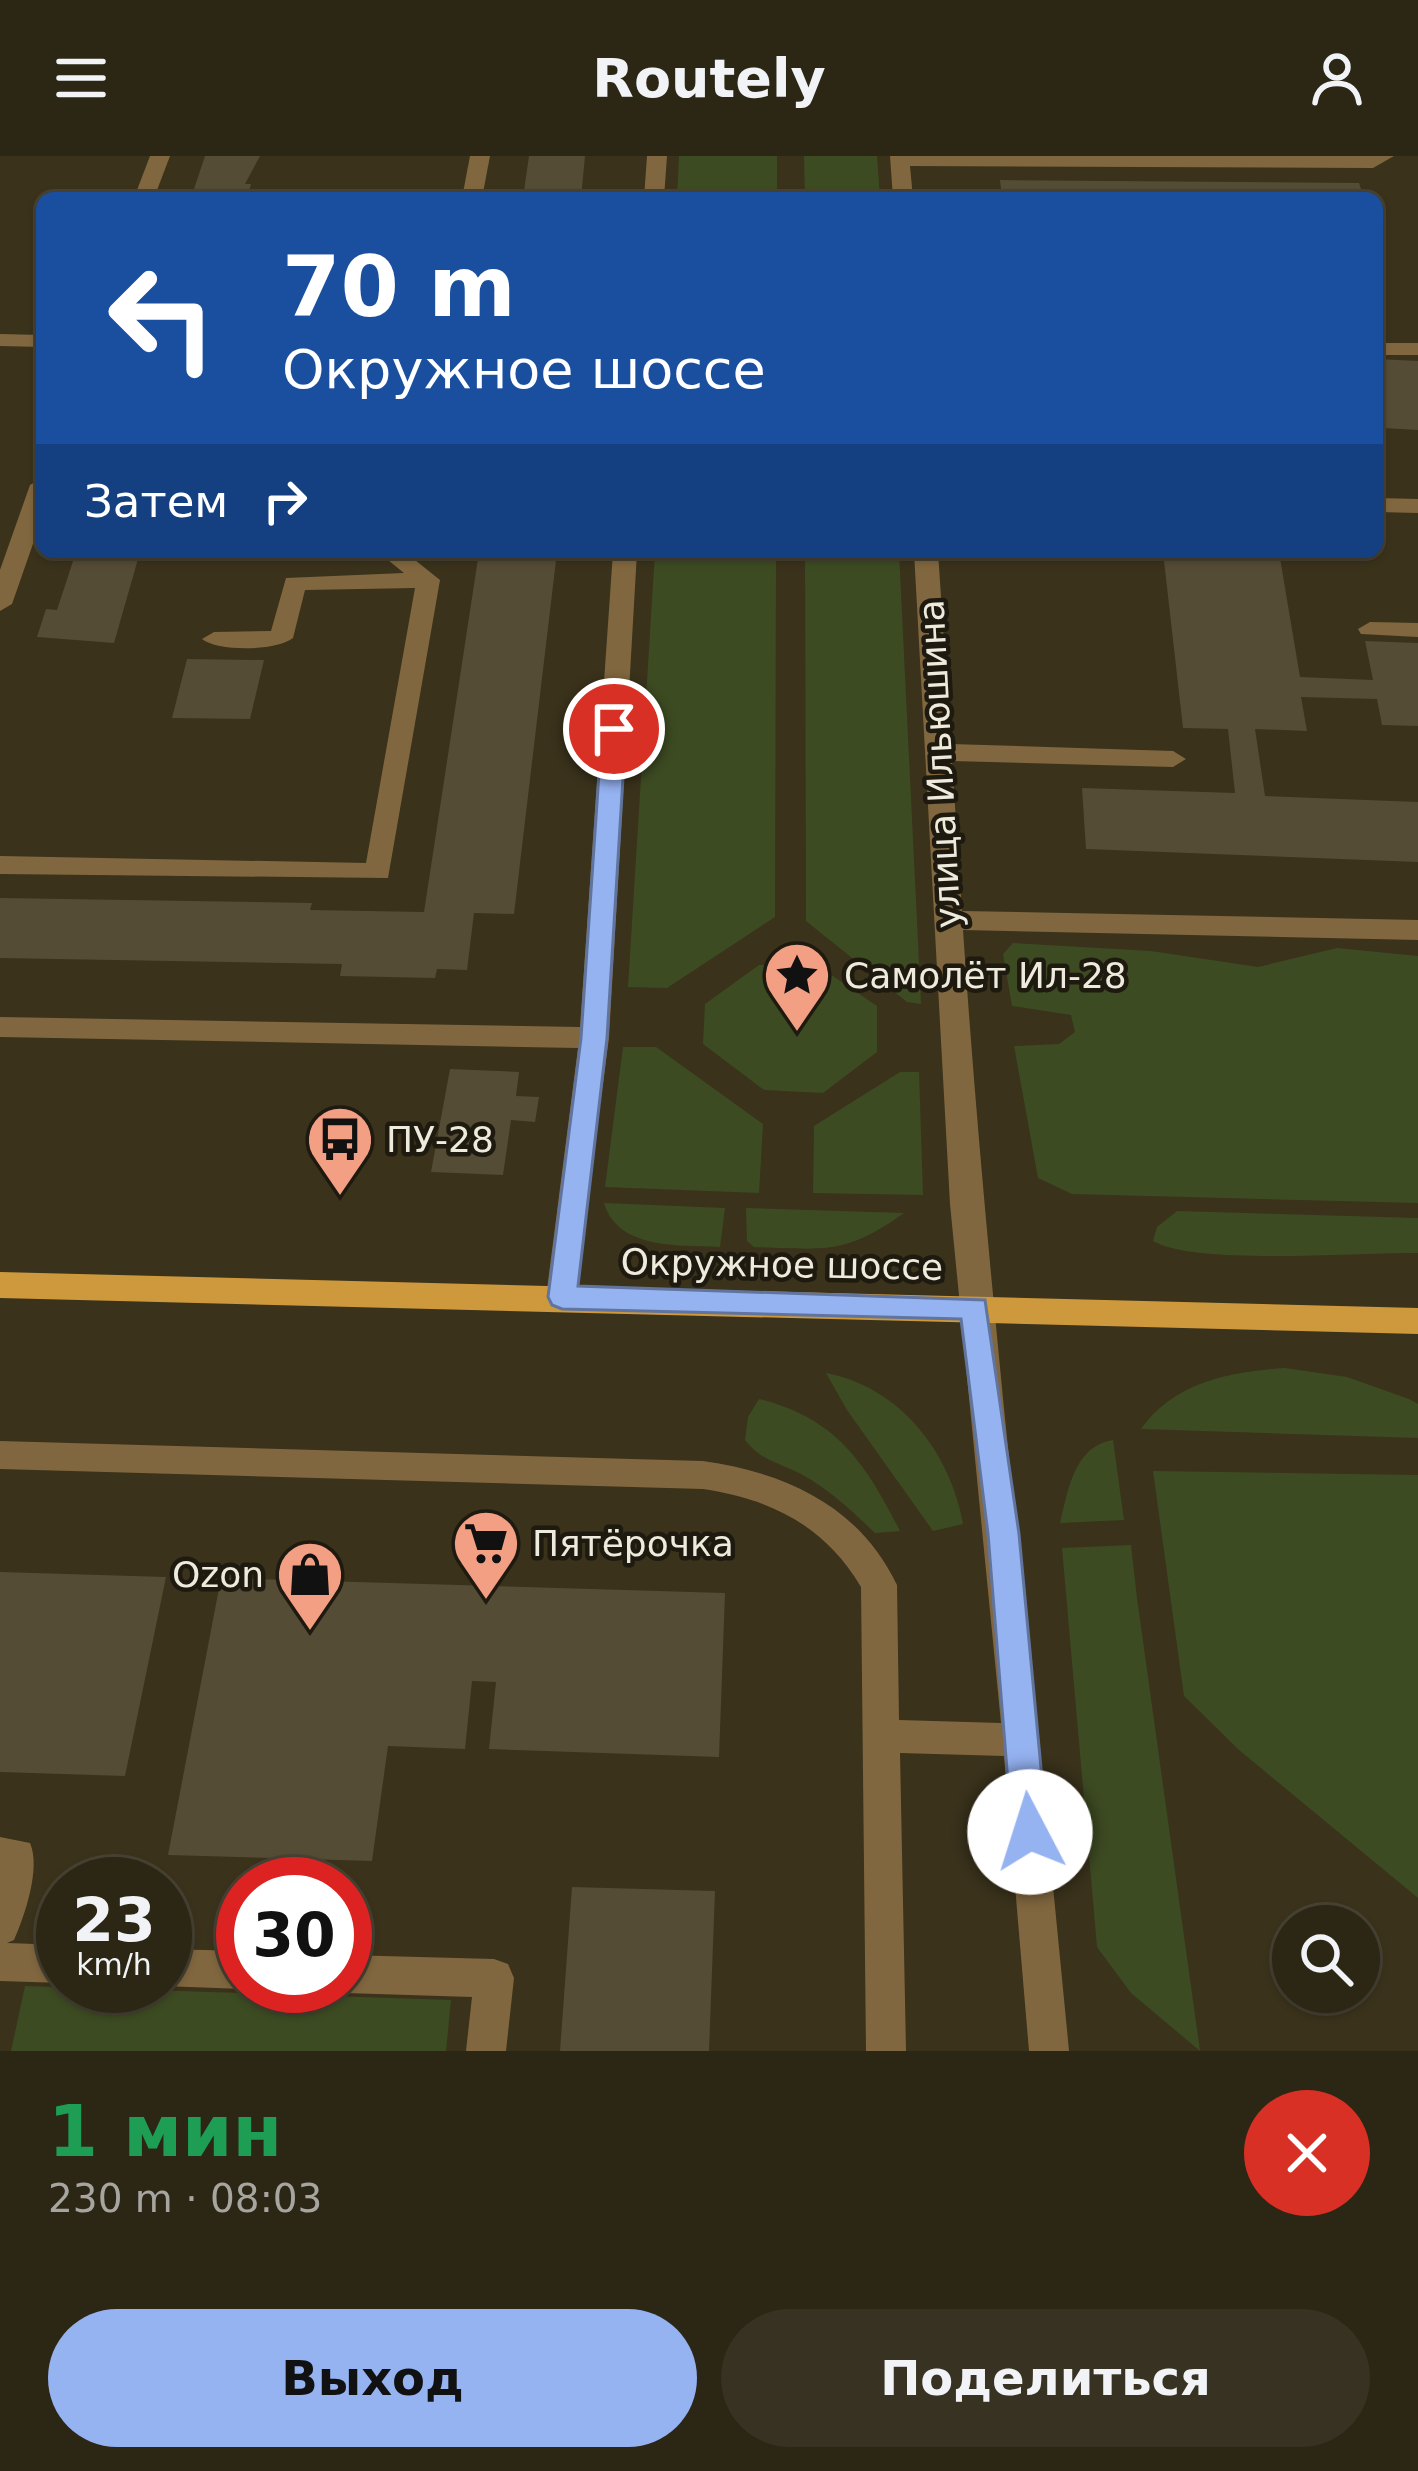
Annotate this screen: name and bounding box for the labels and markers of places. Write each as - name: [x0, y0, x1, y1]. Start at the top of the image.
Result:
- pin: [563, 678, 665, 780]
- place icon: Самолёт Ил-28: [762, 940, 832, 1034]
- place label: Самолёт Ил-28: [844, 955, 1127, 996]
- bus stop icon: ПУ-28: [305, 1104, 375, 1198]
- place label: ПУ-28: [386, 1119, 494, 1160]
- supermarket icon: Пятёрочка: [451, 1508, 521, 1602]
- place label: Пятёрочка: [532, 1523, 734, 1564]
- shop icon: Ozon: [275, 1539, 345, 1633]
- place label: Ozon: [172, 1554, 264, 1595]

